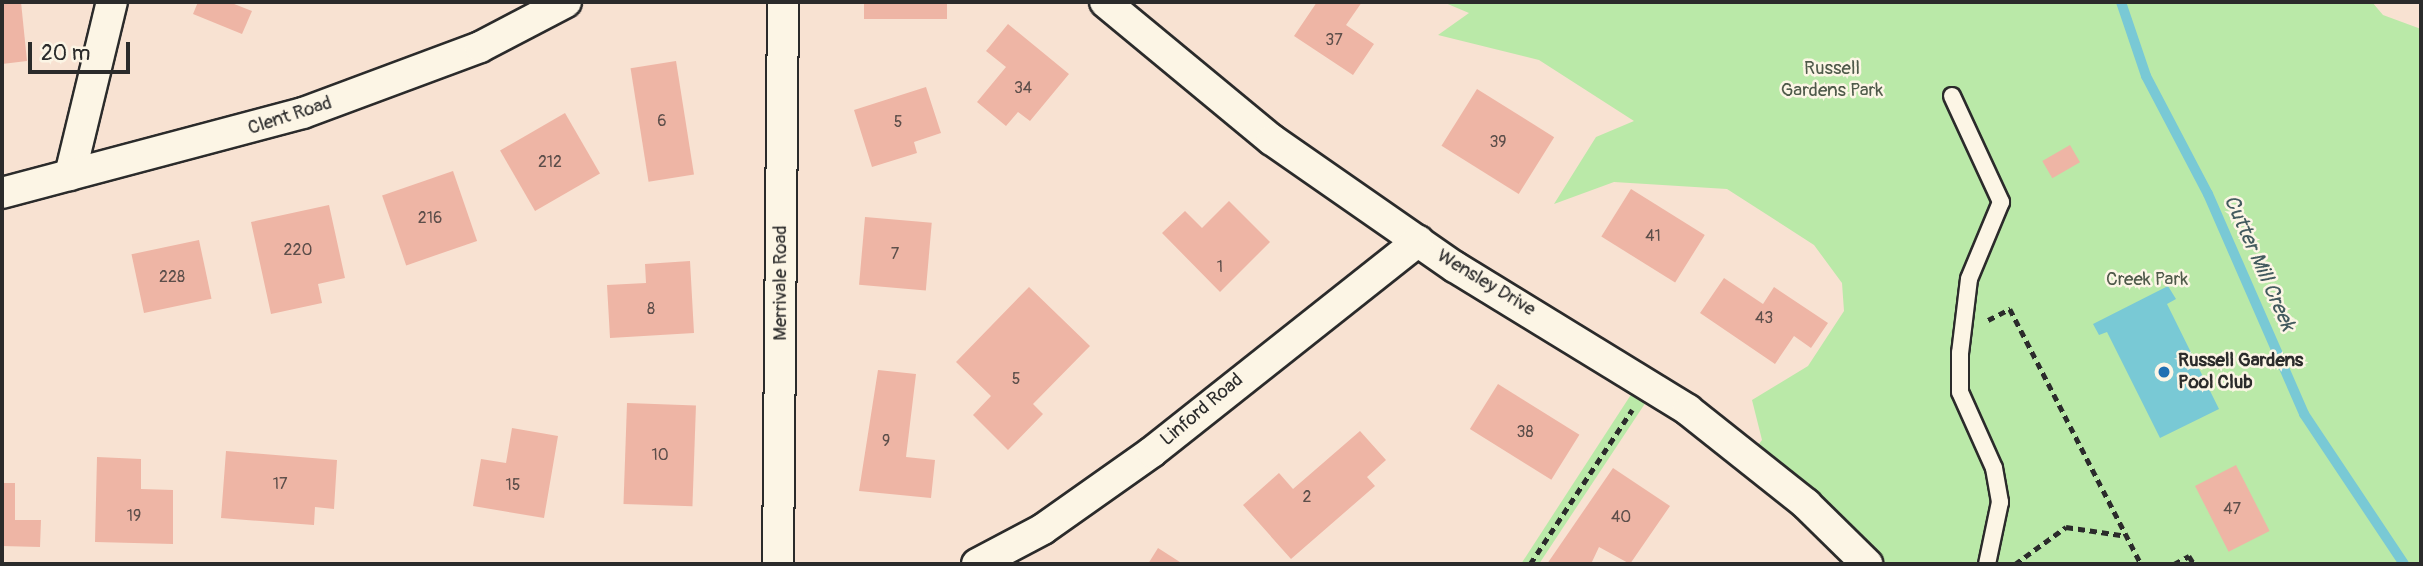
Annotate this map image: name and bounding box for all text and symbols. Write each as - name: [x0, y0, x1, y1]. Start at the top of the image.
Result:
- scale bar: [32, 28, 133, 72]
- house number: 37: [1325, 30, 1343, 50]
- text: 20 m: [41, 40, 90, 67]
- park label: Russell Gardens Park: [1781, 58, 1883, 102]
- house number: 34: [1014, 78, 1032, 98]
- street label: Clent Road: [245, 92, 335, 140]
- house number: 6: [657, 111, 667, 131]
- house number: 5: [894, 112, 902, 132]
- house number: 39: [1489, 132, 1507, 152]
- house number: 212: [538, 152, 562, 172]
- water label: Cutter Mill Creek: [2218, 191, 2300, 335]
- house number: 216: [418, 208, 442, 228]
- street label: Merrivale Road: [770, 225, 792, 341]
- house number: 41: [1645, 226, 1661, 246]
- house number: 220: [284, 240, 312, 260]
- house number: 7: [891, 244, 899, 264]
- street label: Wensley Drive: [1433, 245, 1539, 321]
- house number: 1: [1217, 257, 1223, 277]
- house number: 228: [159, 267, 185, 287]
- park label: Creek Park: [2106, 269, 2188, 291]
- house number: 8: [647, 299, 655, 319]
- house number: 43: [1755, 308, 1773, 328]
- place label: Russell Gardens Pool Club: [2178, 350, 2303, 394]
- marker: Russell Gardens Pool Club: [2156, 364, 2172, 380]
- house number: 5: [1012, 369, 1020, 389]
- street label: Linford Road: [1156, 369, 1248, 451]
- house number: 38: [1517, 422, 1533, 442]
- house number: 9: [882, 431, 890, 451]
- house number: 10: [651, 445, 669, 465]
- house number: 17: [273, 474, 287, 494]
- house number: 15: [506, 475, 520, 495]
- house number: 2: [1303, 487, 1311, 507]
- house number: 47: [2223, 499, 2241, 519]
- house number: 19: [127, 506, 141, 526]
- house number: 40: [1611, 507, 1631, 527]

